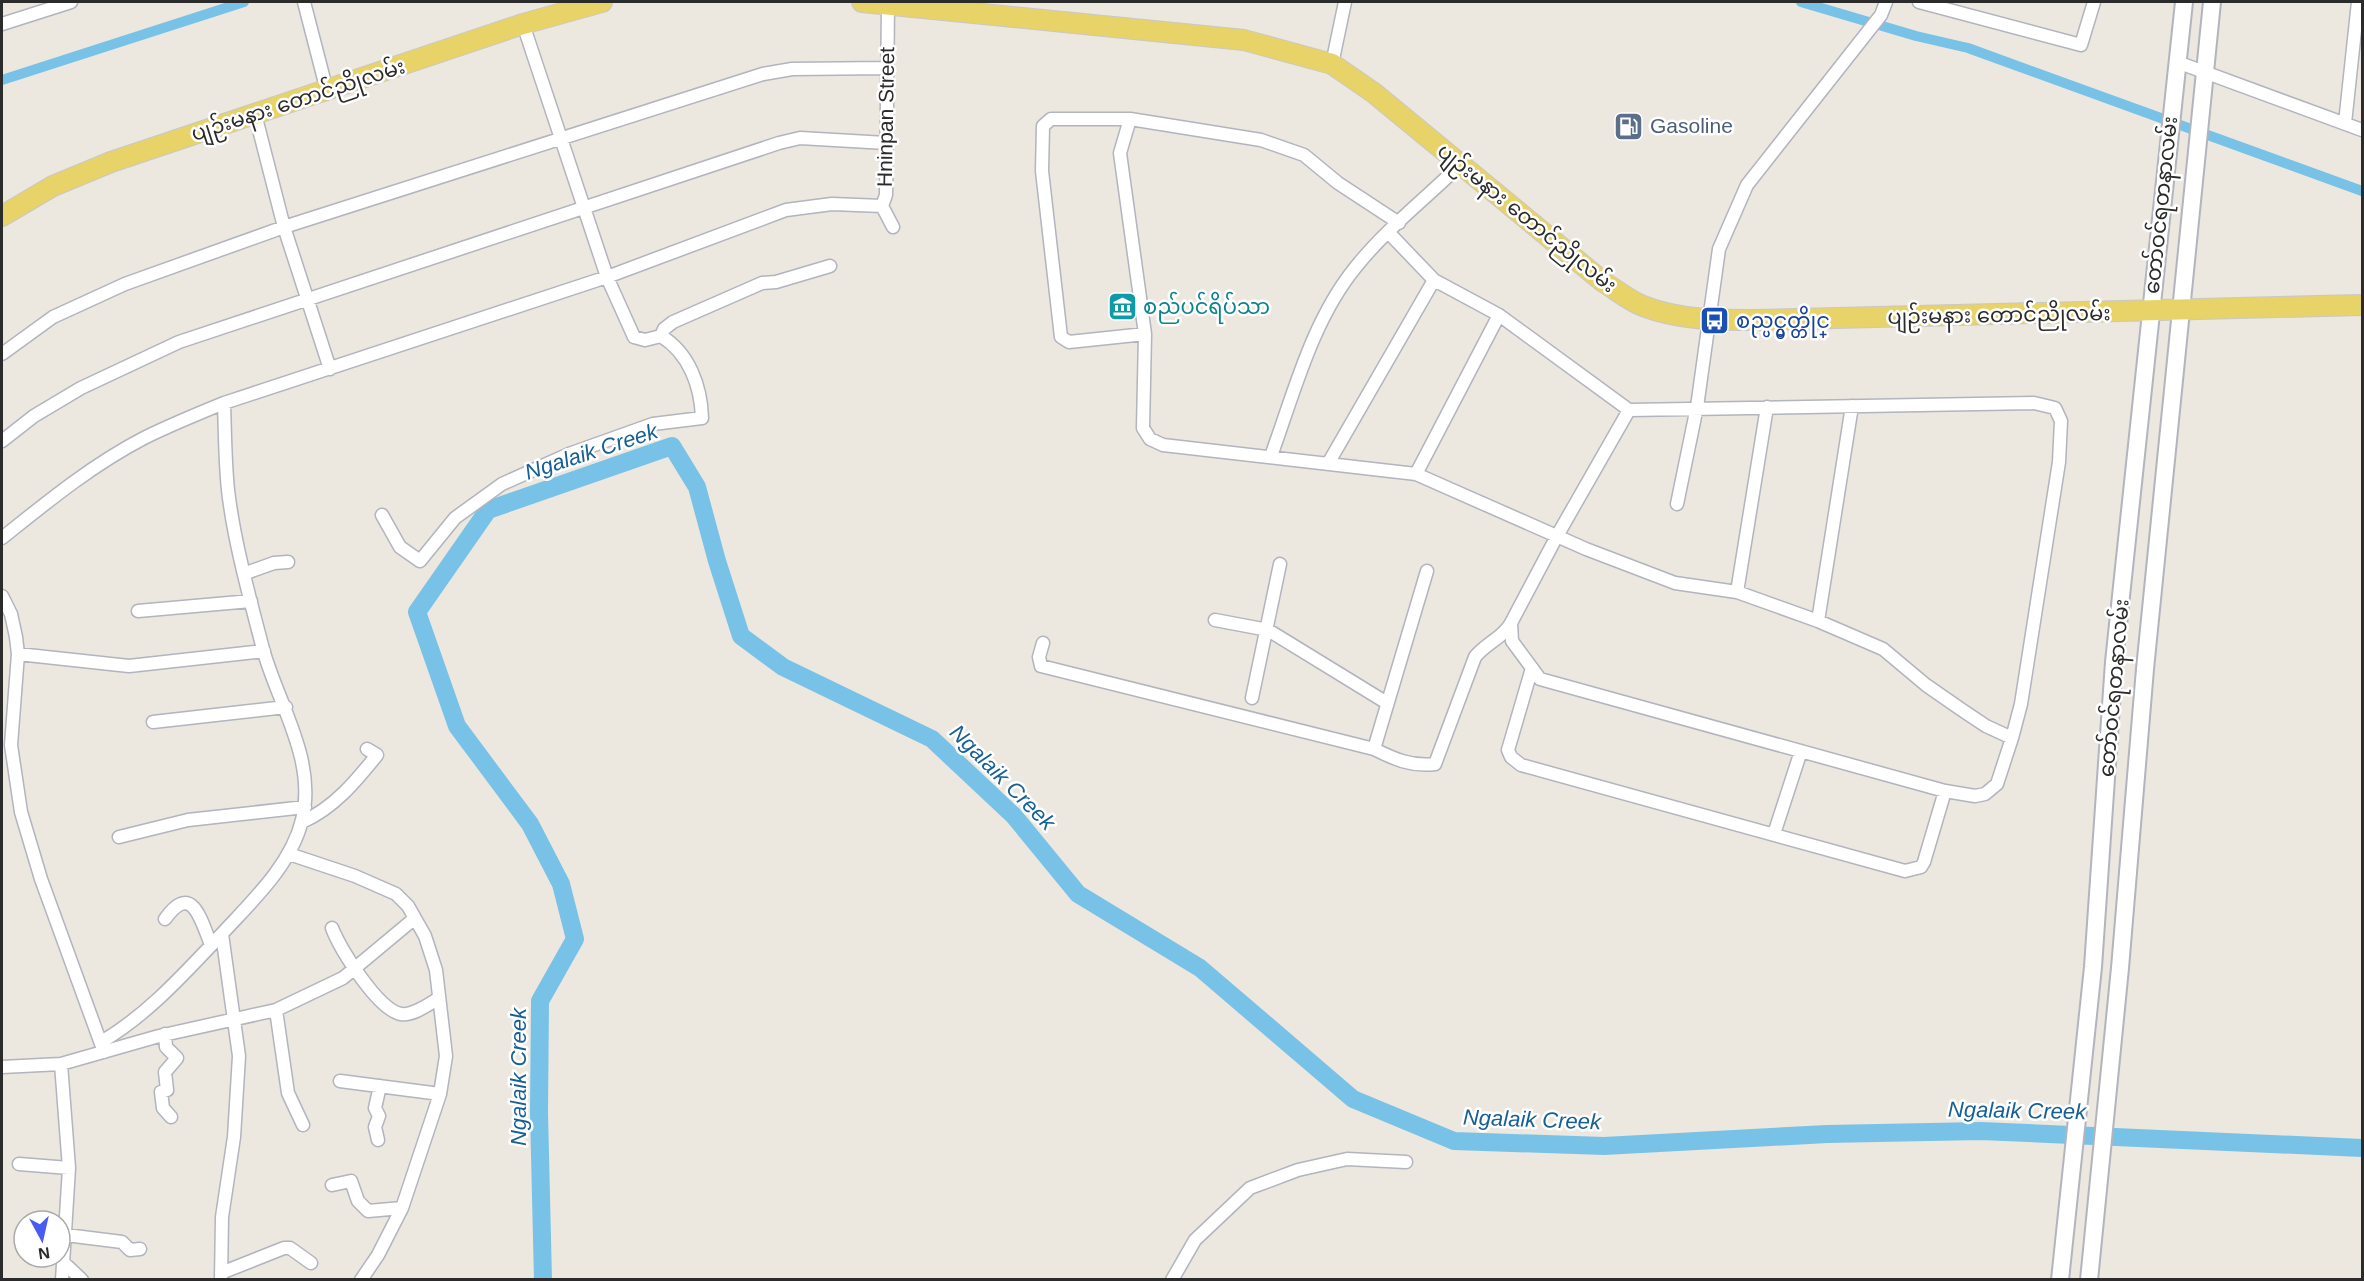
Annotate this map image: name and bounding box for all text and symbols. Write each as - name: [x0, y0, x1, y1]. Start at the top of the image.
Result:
- street label: Hninpan Street: [873, 47, 898, 187]
- street label: ပျဉ်းမနား တောင်ညိုလမ်း: [187, 50, 410, 152]
- fuel station icon: Gasoline: [1613, 110, 1645, 142]
- place label: Gasoline: [1650, 114, 1733, 137]
- street label: တော်ဝင်ရတနာလမ်း: [2136, 114, 2187, 296]
- street label: ပျဉ်းမနား တောင်ညိုလမ်း: [1429, 135, 1624, 302]
- museum icon: စည်ပင်ရိပ်သာ: [1106, 291, 1138, 323]
- place label: စည်ပင်ရိပ်သာ: [1143, 291, 1270, 324]
- street label: ပျဉ်းမနား တောင်ညိုလမ်း: [1887, 297, 2111, 335]
- bus stop icon: စည္ပင္မွတ္တိုင္: [1699, 305, 1731, 337]
- place label: စည္ပင္မွတ္တိုင္: [1736, 305, 1830, 339]
- water label: Ngalaik Creek: [522, 418, 662, 485]
- street label: တော်ဝင်ရတနာလမ်း: [2090, 598, 2139, 778]
- water label: Ngalaik Creek: [945, 720, 1061, 836]
- water label: Ngalaik Creek: [506, 1007, 531, 1146]
- water label: Ngalaik Creek: [1948, 1097, 2087, 1124]
- water label: Ngalaik Creek: [1463, 1105, 1602, 1134]
- north arrow: [12, 1209, 72, 1269]
- text: N: [37, 1244, 51, 1263]

